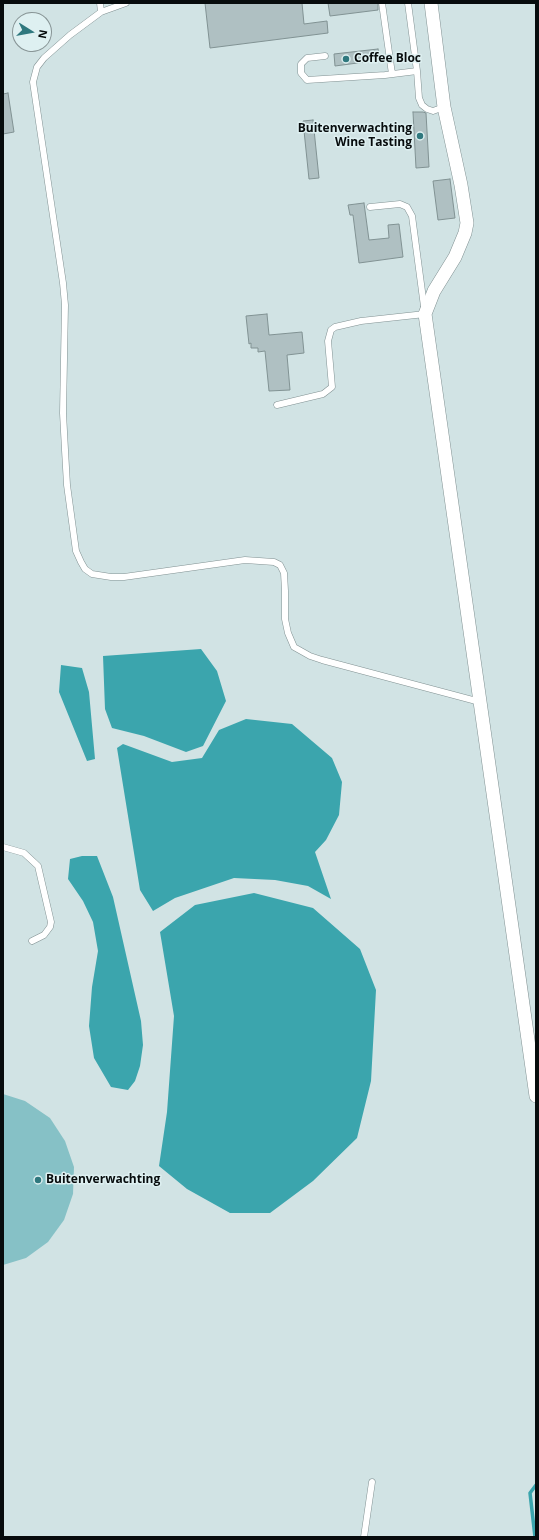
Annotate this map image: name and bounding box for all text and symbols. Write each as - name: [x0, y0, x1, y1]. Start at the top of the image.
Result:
- north arrow: [12, 12, 52, 52]
- text: N: [35, 28, 52, 40]
- place label: Coffee Bloc: [354, 52, 421, 66]
- marker: Coffee Bloc: [341, 54, 351, 64]
- place label: Buitenverwachting Wine Tasting: [298, 122, 412, 150]
- marker: Buitenverwachting Wine Tasting: [415, 131, 425, 141]
- place label: Buitenverwachting: [46, 1173, 160, 1187]
- marker: Buitenverwachting: [33, 1175, 43, 1185]

